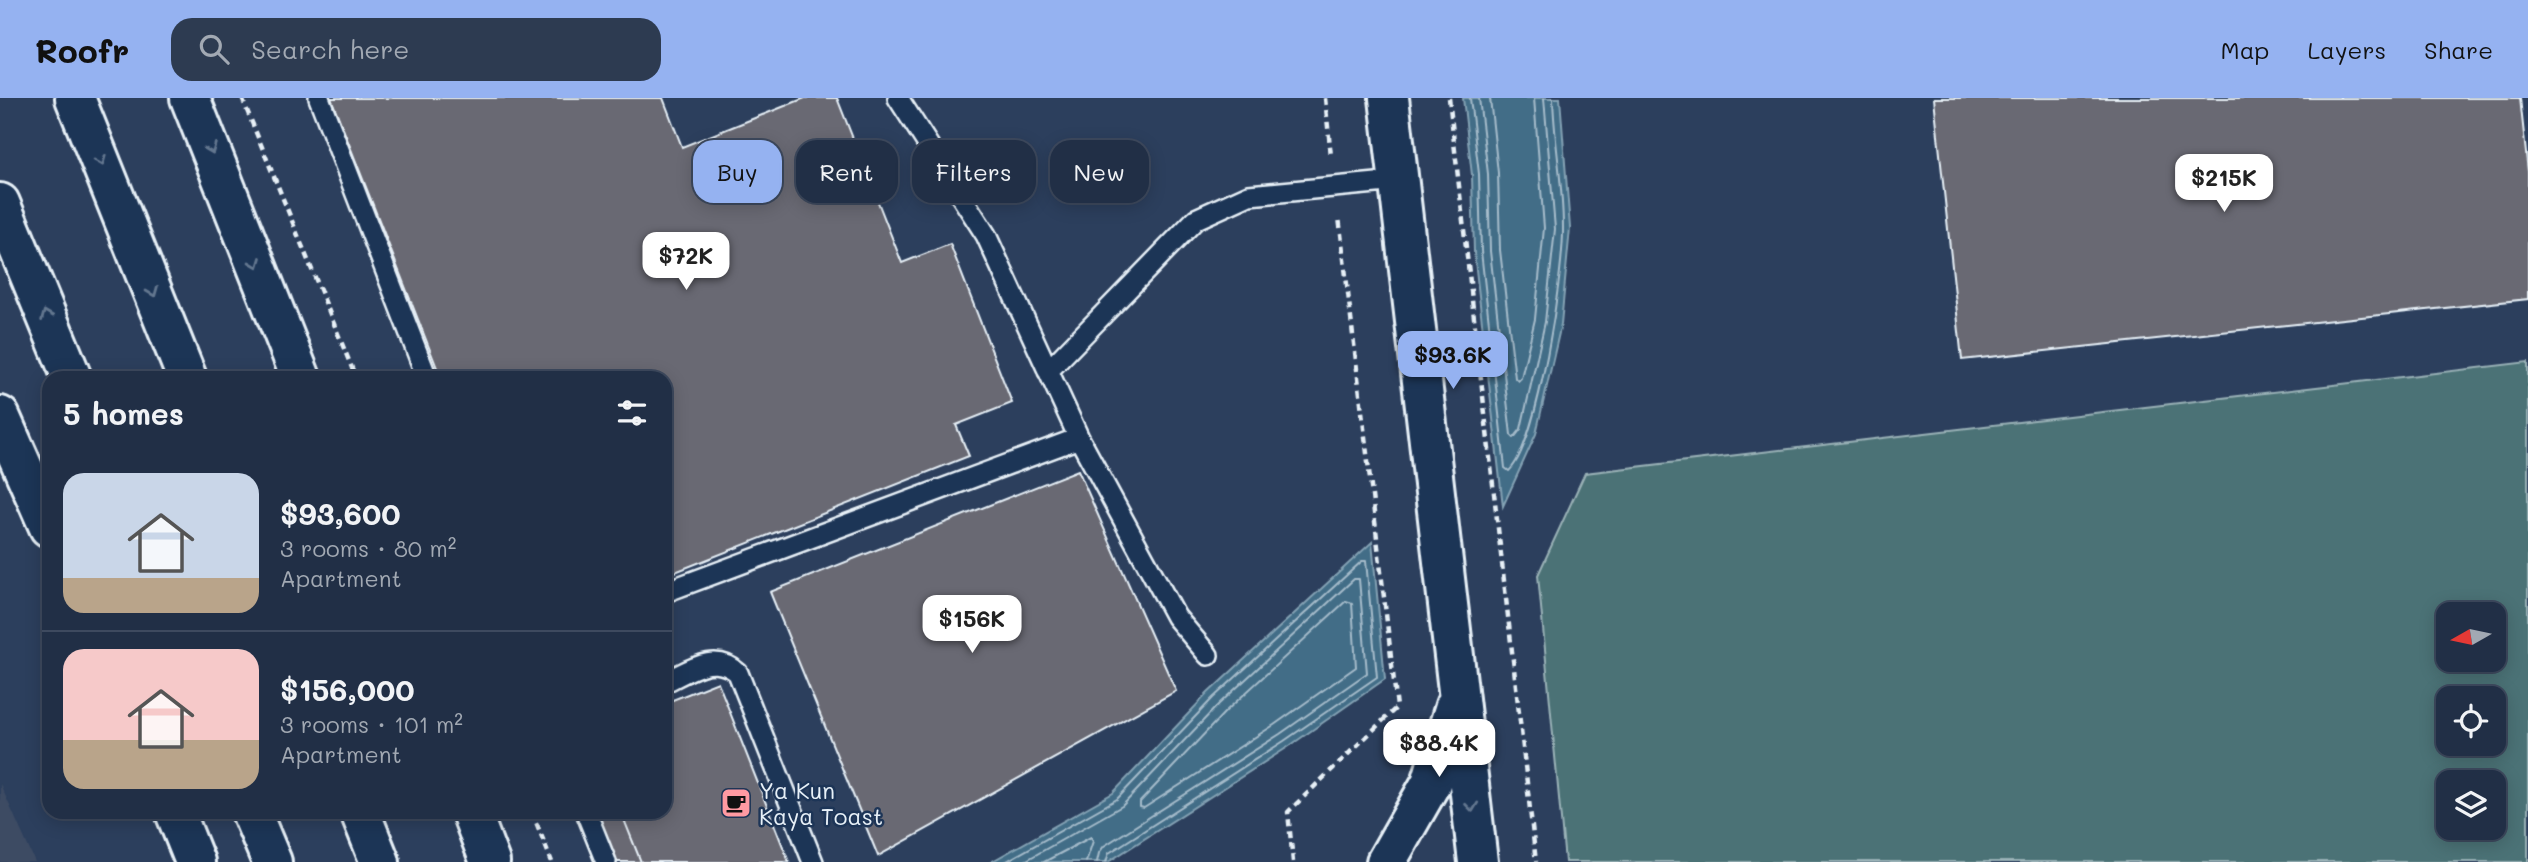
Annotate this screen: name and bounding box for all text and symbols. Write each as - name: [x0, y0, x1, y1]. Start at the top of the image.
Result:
- search box: [171, 18, 661, 81]
- text: Roofr: [35, 28, 129, 71]
- icon: search: [195, 30, 233, 68]
- text: Search here: [251, 32, 409, 66]
- text: Map: [2221, 34, 2269, 65]
- text: Layers: [2307, 34, 2386, 65]
- text: Share: [2424, 34, 2493, 65]
- chip: Buy: [693, 140, 782, 203]
- chip: Rent: [796, 140, 898, 203]
- chip: Filters: [912, 140, 1036, 203]
- chip: New: [1050, 140, 1149, 203]
- one-way arrow: [202, 142, 216, 154]
- one-way arrow: [92, 155, 106, 167]
- pin: $215K: [2175, 155, 2273, 214]
- text: $215K: [2191, 162, 2257, 192]
- pin: $72K: [645, 232, 727, 292]
- text: $72K: [658, 240, 714, 270]
- one-way arrow: [248, 256, 262, 268]
- one-way arrow: [145, 285, 159, 298]
- one-way arrow: [40, 310, 54, 322]
- pin: $93.6K: [1396, 331, 1510, 391]
- text: $93.6K: [1414, 339, 1492, 369]
- text: 5 homes: [63, 393, 184, 433]
- icon: filters: [613, 394, 651, 432]
- text: $93,600: [280, 493, 401, 533]
- icon: home: [119, 501, 203, 585]
- text: 3 rooms · 80 m²: [280, 533, 456, 563]
- text: Apartment: [280, 563, 402, 593]
- pin: $156K: [923, 596, 1021, 655]
- north arrow: [2436, 602, 2506, 672]
- map controls: [2436, 602, 2506, 840]
- text: $156K: [939, 603, 1005, 633]
- text: $156,000: [280, 669, 415, 709]
- icon: home: [119, 677, 203, 761]
- button: locate: [2436, 686, 2506, 756]
- text: 3 rooms · 101 m²: [280, 709, 463, 739]
- pin: $88.4K: [1382, 720, 1496, 779]
- text: $88.4K: [1399, 727, 1479, 757]
- text: Apartment: [280, 739, 402, 769]
- button: layers: [2436, 770, 2506, 840]
- place label: Ya Kun Kaya Toast: [759, 775, 883, 831]
- cafe icon: Ya Kun Kaya Toast: [719, 786, 753, 820]
- one-way arrow: [1465, 801, 1480, 813]

